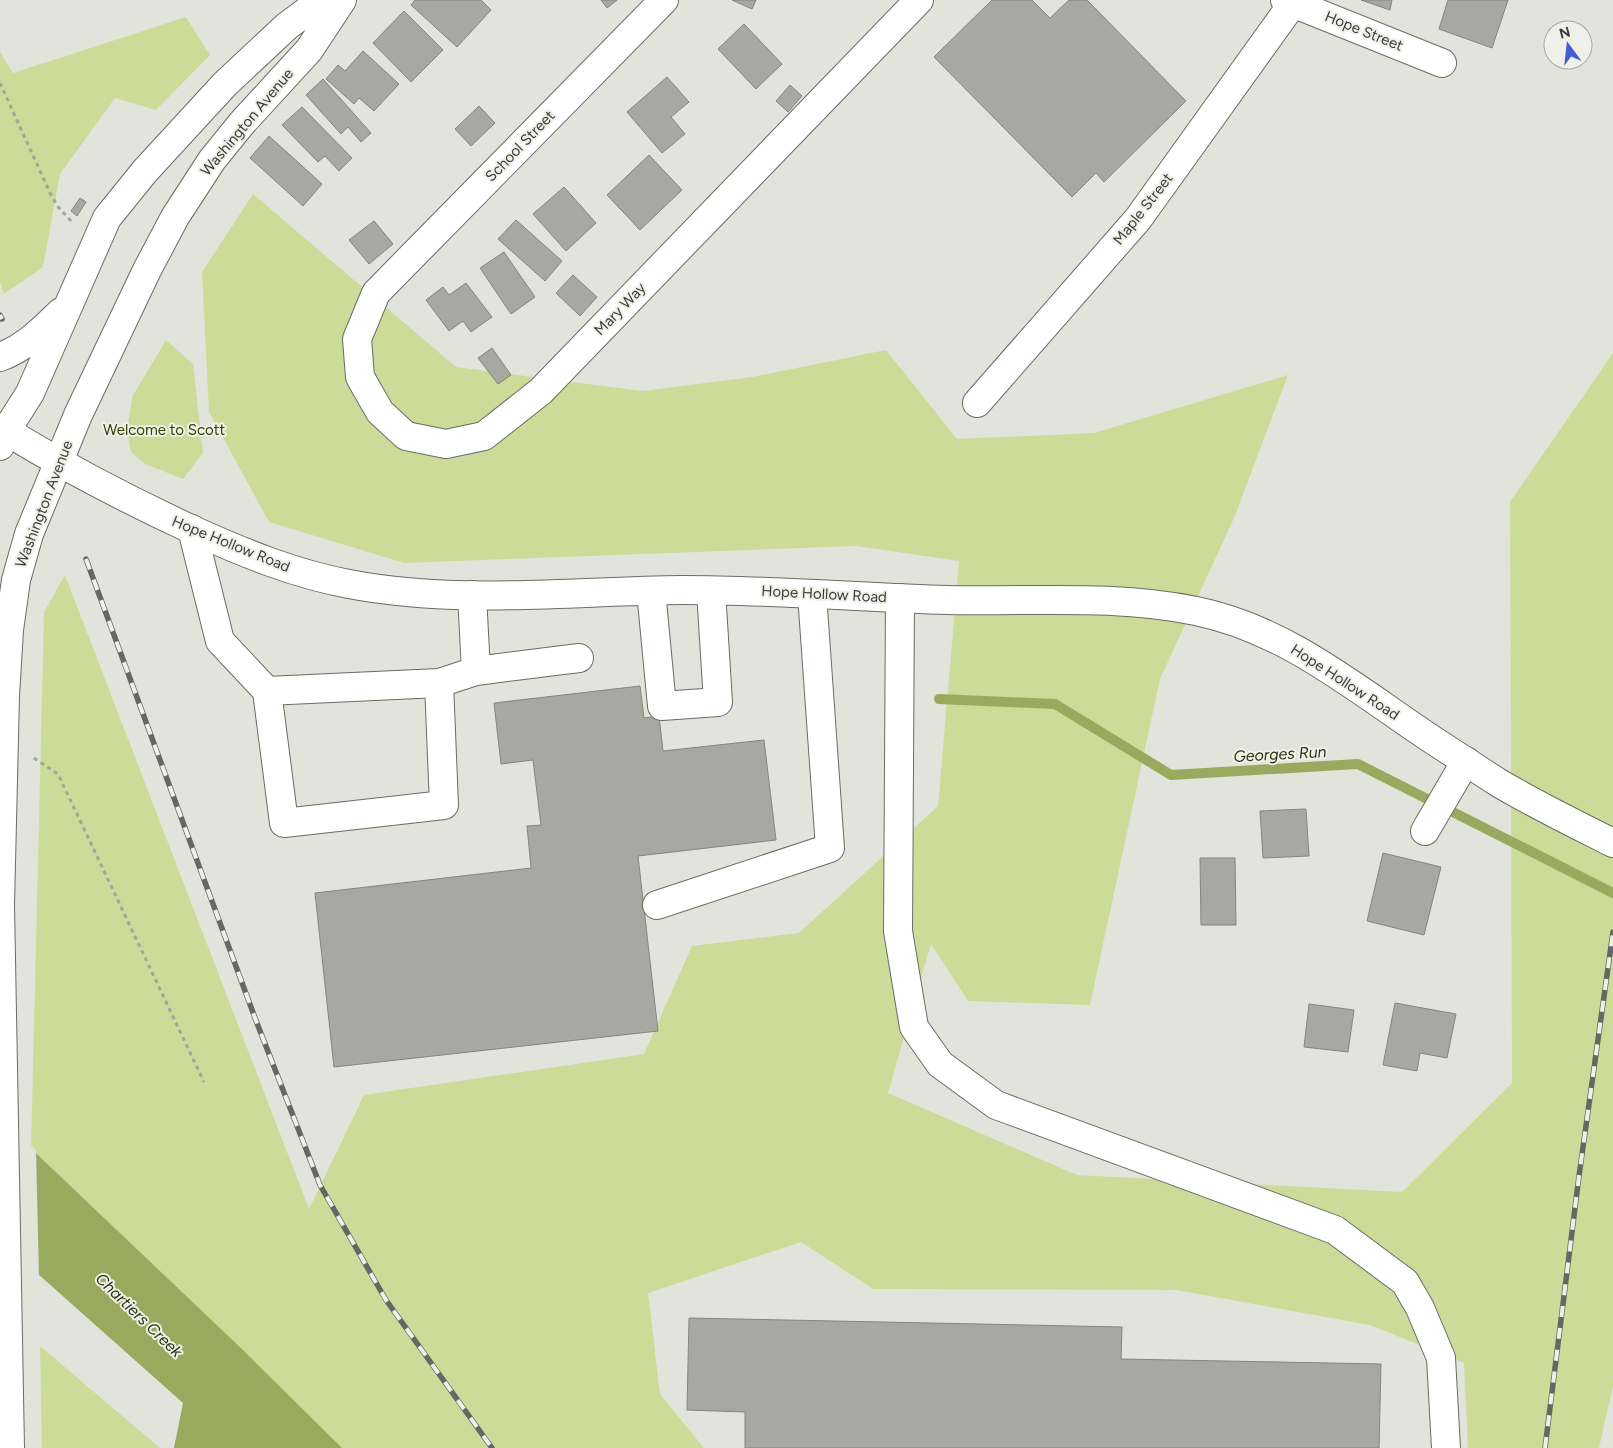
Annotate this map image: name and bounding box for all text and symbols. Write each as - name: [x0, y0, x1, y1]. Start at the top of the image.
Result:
- street label: Hope Street: [1322, 7, 1406, 55]
- north arrow: [1543, 20, 1593, 70]
- text: N: [1557, 23, 1572, 43]
- street label: Washington Avenue: [197, 65, 297, 179]
- street label: School Street: [482, 106, 559, 185]
- street label: Maple Street: [1109, 169, 1177, 249]
- street label: Mary Way: [591, 279, 650, 339]
- park label: Welcome to Scott: [103, 421, 225, 439]
- street label: Washington Avenue: [11, 438, 77, 570]
- street label: Hope Hollow Road: [169, 512, 293, 576]
- street label: Hope Hollow Road: [761, 582, 887, 606]
- street label: Hope Hollow Road: [1287, 640, 1403, 724]
- water label: Georges Run: [1233, 742, 1327, 766]
- water label: Chartiers Creek: [92, 1269, 187, 1362]

